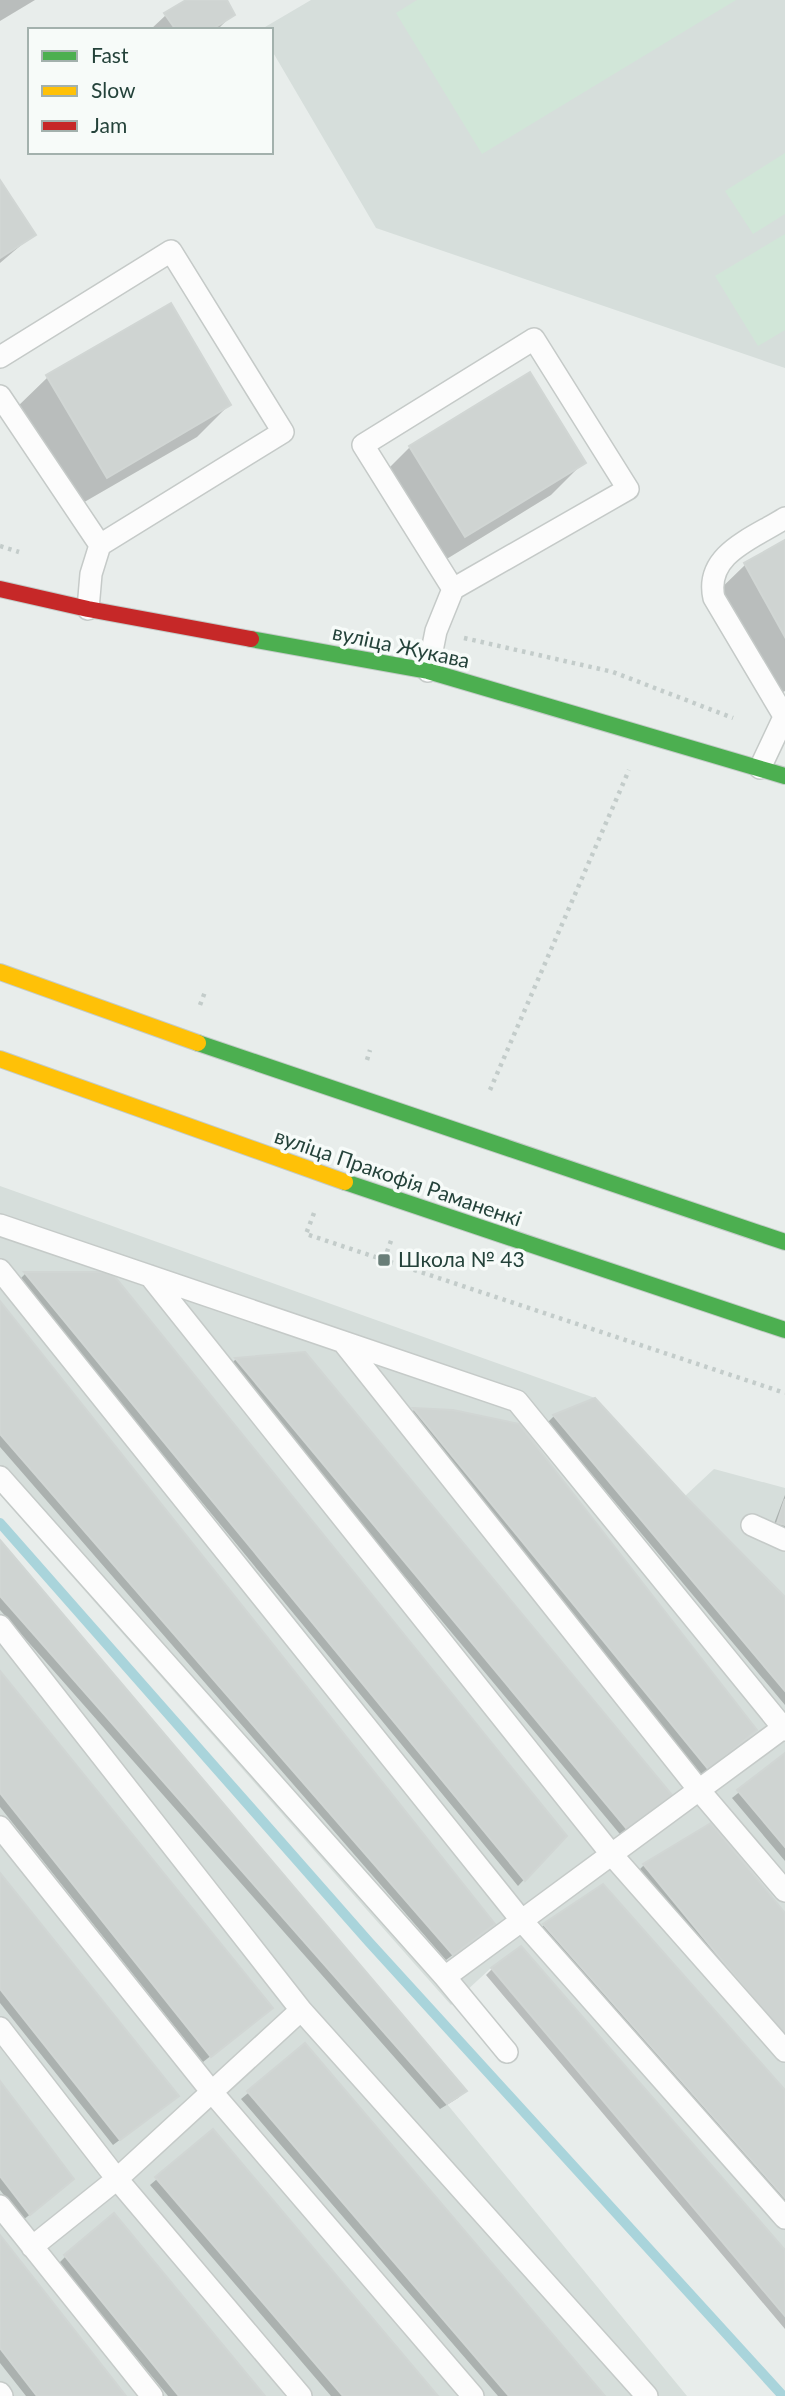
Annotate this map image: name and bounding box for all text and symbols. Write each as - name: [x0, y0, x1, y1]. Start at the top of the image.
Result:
- legend: [28, 28, 273, 154]
- text: Fast: [91, 42, 129, 67]
- text: Slow: [91, 77, 136, 102]
- text: Jam: [91, 112, 127, 137]
- street label: вуліца Жукава: [330, 619, 472, 672]
- street label: вуліца Пракофія Раманенкі: [272, 1122, 525, 1231]
- place label: Школа № 43: [398, 1246, 525, 1271]
- marker: Школа № 43: [376, 1252, 392, 1268]

